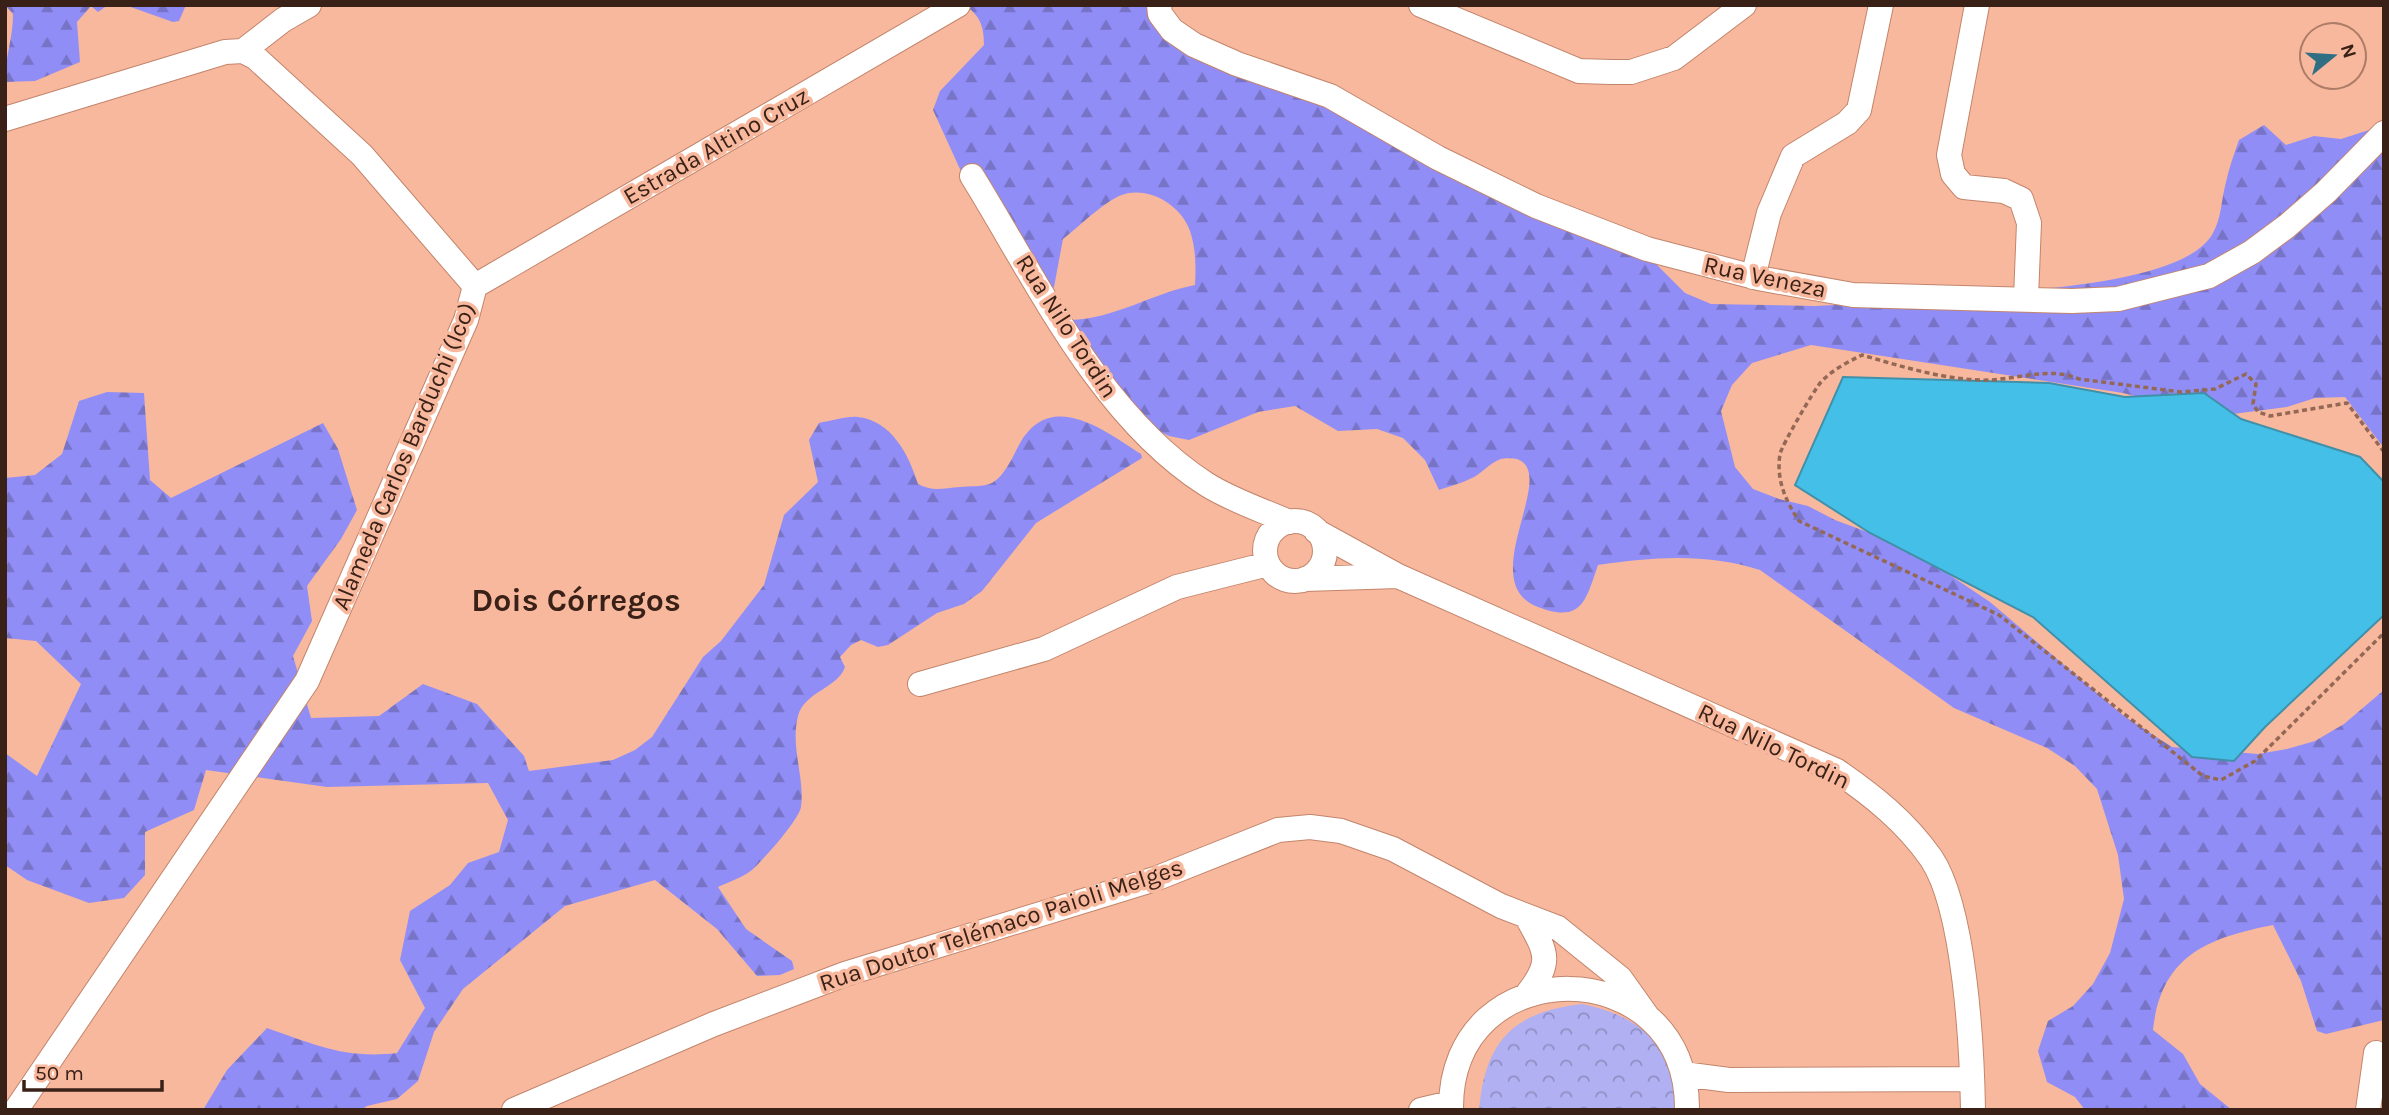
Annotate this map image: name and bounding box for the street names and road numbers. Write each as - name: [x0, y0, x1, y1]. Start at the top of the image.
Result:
- street label: Estrada Altino Cruz: [618, 82, 814, 210]
- street label: Rua Nilo Tordin: [1010, 249, 1124, 403]
- street label: Rua Veneza: [1701, 250, 1829, 304]
- street label: Alameda Carlos Barduchi (Ico): [326, 298, 482, 614]
- street label: Rua Nilo Tordin: [1694, 697, 1854, 795]
- street label: Rua Doutor Telémaco Paioli Melges: [816, 853, 1186, 997]

